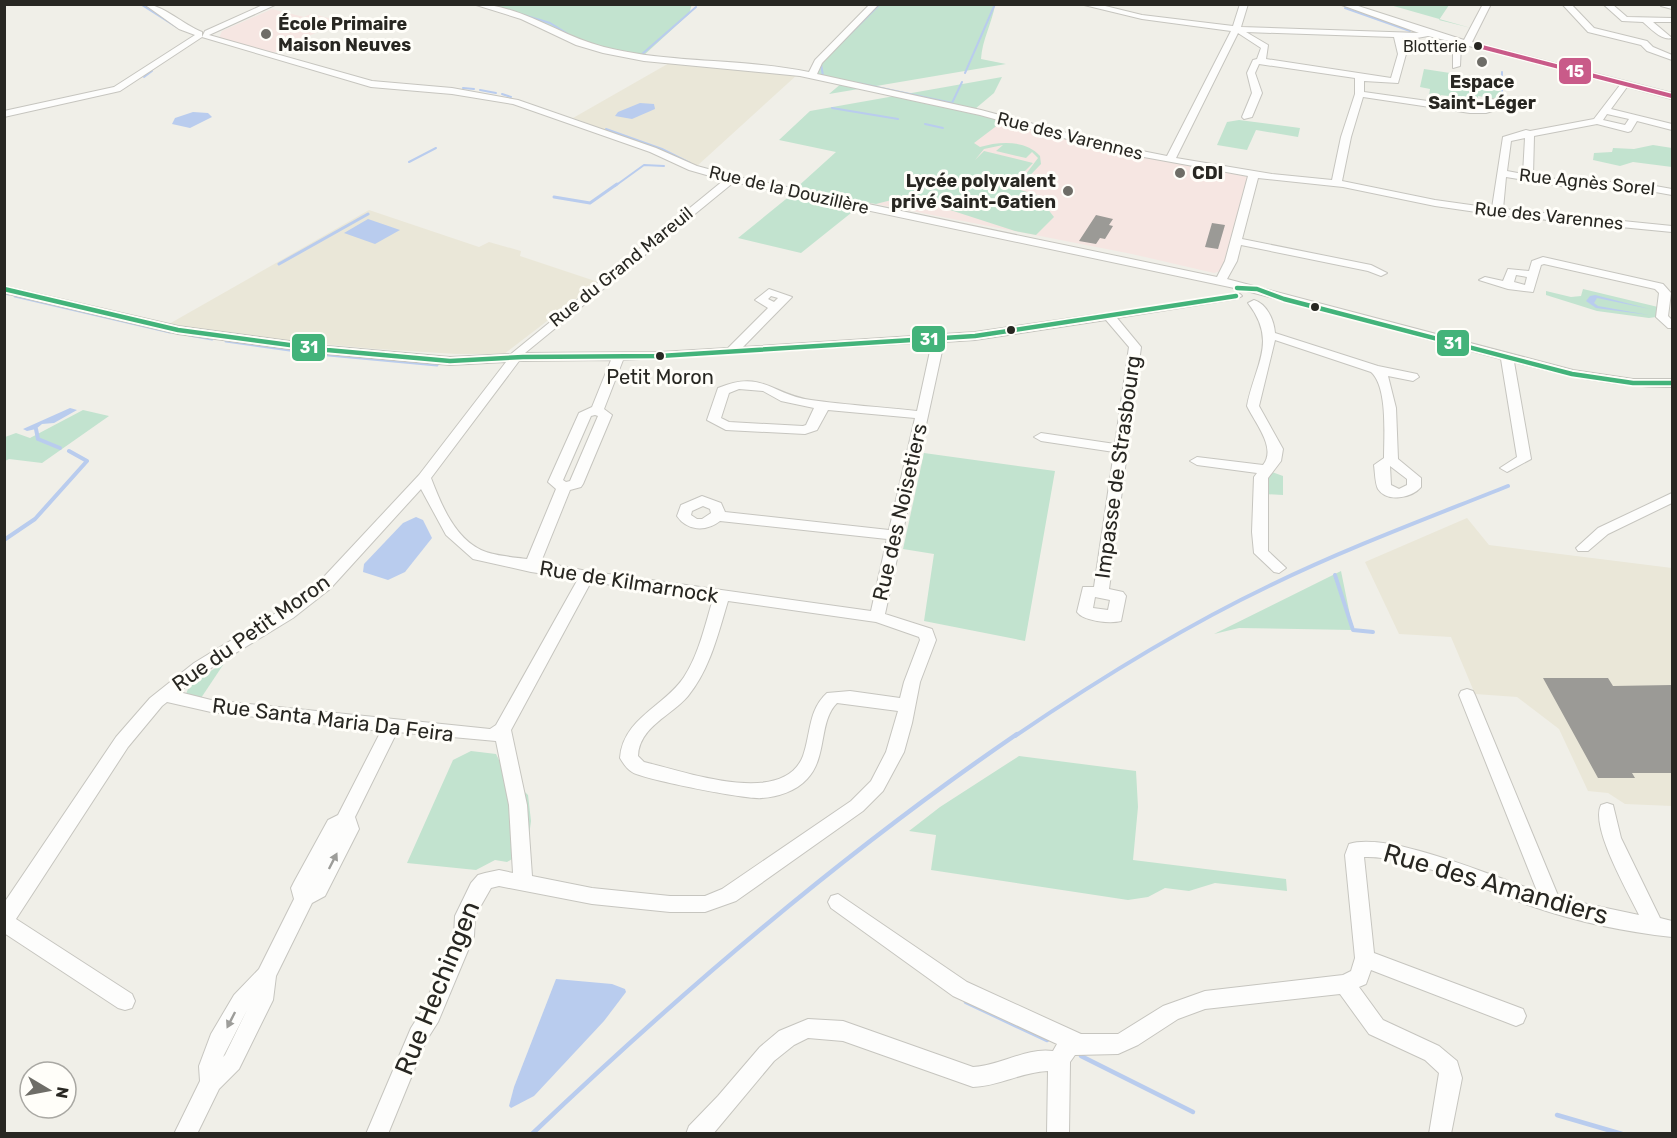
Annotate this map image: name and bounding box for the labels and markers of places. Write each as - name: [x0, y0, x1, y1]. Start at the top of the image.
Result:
- place label: École Primaire Maison Neuves: [278, 13, 411, 56]
- marker: École Primaire Maison Neuves: [259, 27, 273, 41]
- place label: Blotterie: [1403, 37, 1467, 56]
- marker: Blotterie: [1472, 40, 1484, 52]
- marker: Espace Saint-Léger: [1475, 55, 1489, 69]
- place label: Espace Saint-Léger: [1428, 71, 1536, 114]
- place label: CDI: [1192, 162, 1223, 184]
- marker: CDI: [1173, 166, 1187, 180]
- place label: Lycée polyvalent privé Saint-Gatien: [891, 170, 1056, 213]
- marker: Lycée polyvalent privé Saint-Gatien: [1061, 184, 1075, 198]
- unlabelled marker: [1309, 301, 1321, 313]
- unlabelled marker: [1005, 324, 1017, 336]
- marker: Petit Moron: [654, 350, 666, 362]
- place label: Petit Moron: [606, 365, 714, 389]

